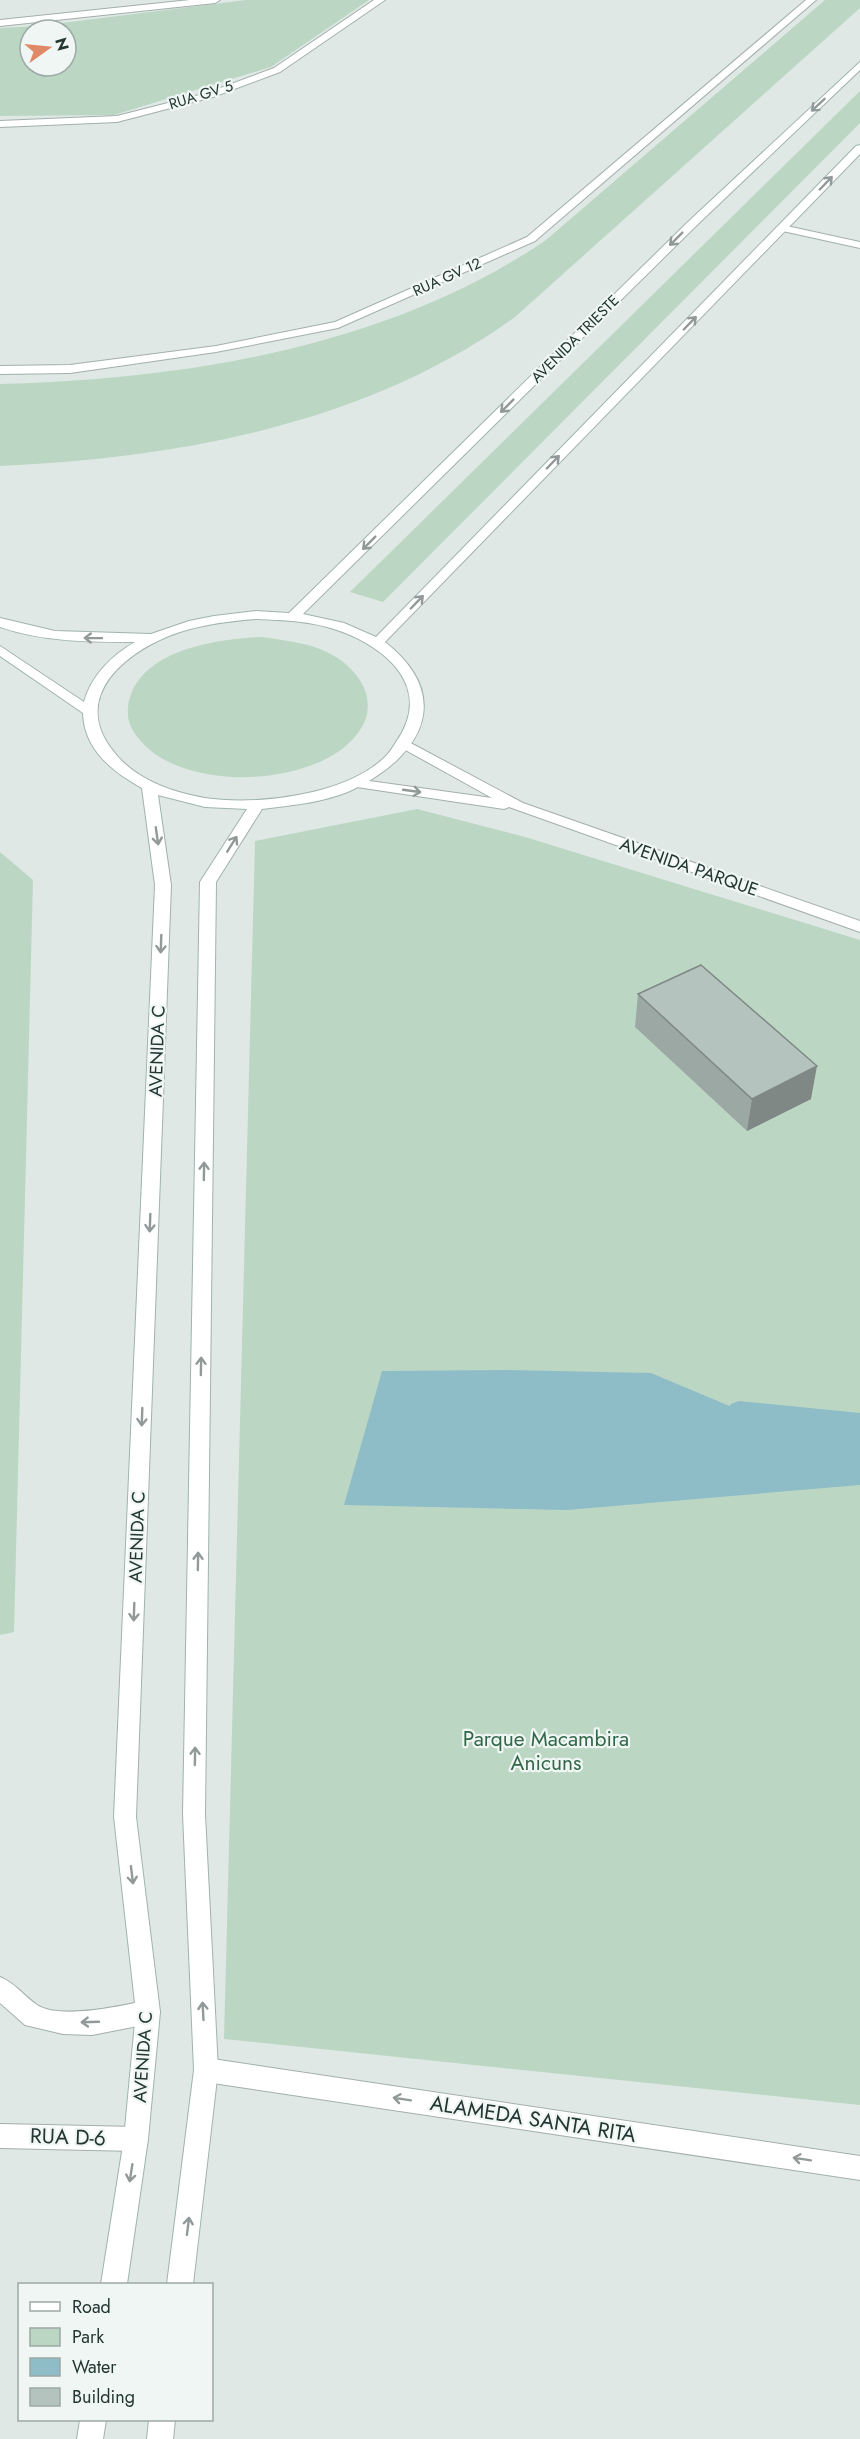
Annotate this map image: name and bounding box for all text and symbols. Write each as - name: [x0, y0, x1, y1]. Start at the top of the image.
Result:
- north arrow: [18, 18, 78, 78]
- text: N: [49, 35, 75, 53]
- street label: RUA GV 5: [166, 75, 236, 115]
- one-way arrow: [810, 98, 825, 112]
- one-way arrow: [819, 176, 833, 191]
- one-way arrow: [669, 232, 684, 247]
- street label: RUA GV 12: [409, 252, 485, 302]
- street label: AVENIDA TRIESTE: [526, 290, 624, 388]
- one-way arrow: [682, 315, 697, 330]
- one-way arrow: [500, 398, 515, 413]
- one-way arrow: [546, 455, 561, 470]
- one-way arrow: [361, 535, 376, 550]
- one-way arrow: [410, 594, 424, 609]
- one-way arrow: [84, 632, 104, 644]
- one-way arrow: [402, 785, 422, 796]
- one-way arrow: [151, 826, 162, 845]
- street label: AVENIDA PARQUE: [616, 831, 762, 903]
- one-way arrow: [227, 836, 239, 853]
- one-way arrow: [155, 933, 166, 953]
- street label: AVENIDA C: [142, 1005, 172, 1097]
- one-way arrow: [198, 1161, 210, 1181]
- one-way arrow: [144, 1212, 155, 1232]
- one-way arrow: [195, 1356, 207, 1376]
- one-way arrow: [136, 1407, 148, 1427]
- street label: AVENIDA C: [122, 1491, 152, 1583]
- one-way arrow: [192, 1551, 204, 1571]
- one-way arrow: [129, 1602, 140, 1622]
- park label: Parque Macambira Anicuns: [463, 1724, 629, 1778]
- one-way arrow: [189, 1746, 201, 1766]
- one-way arrow: [127, 1864, 138, 1884]
- one-way arrow: [198, 2002, 209, 2022]
- street label: AVENIDA C: [127, 2010, 159, 2104]
- one-way arrow: [81, 2017, 101, 2028]
- street label: ALAMEDA SANTA RITA: [428, 2088, 638, 2150]
- one-way arrow: [392, 2093, 412, 2104]
- street label: RUA D-6: [30, 2121, 106, 2153]
- one-way arrow: [793, 2154, 813, 2165]
- one-way arrow: [125, 2163, 136, 2182]
- one-way arrow: [182, 2217, 193, 2237]
- legend: [18, 2283, 213, 2421]
- text: Road: [72, 2294, 111, 2320]
- text: Park: [72, 2324, 104, 2350]
- text: Water: [72, 2354, 117, 2380]
- text: Building: [72, 2384, 135, 2410]

